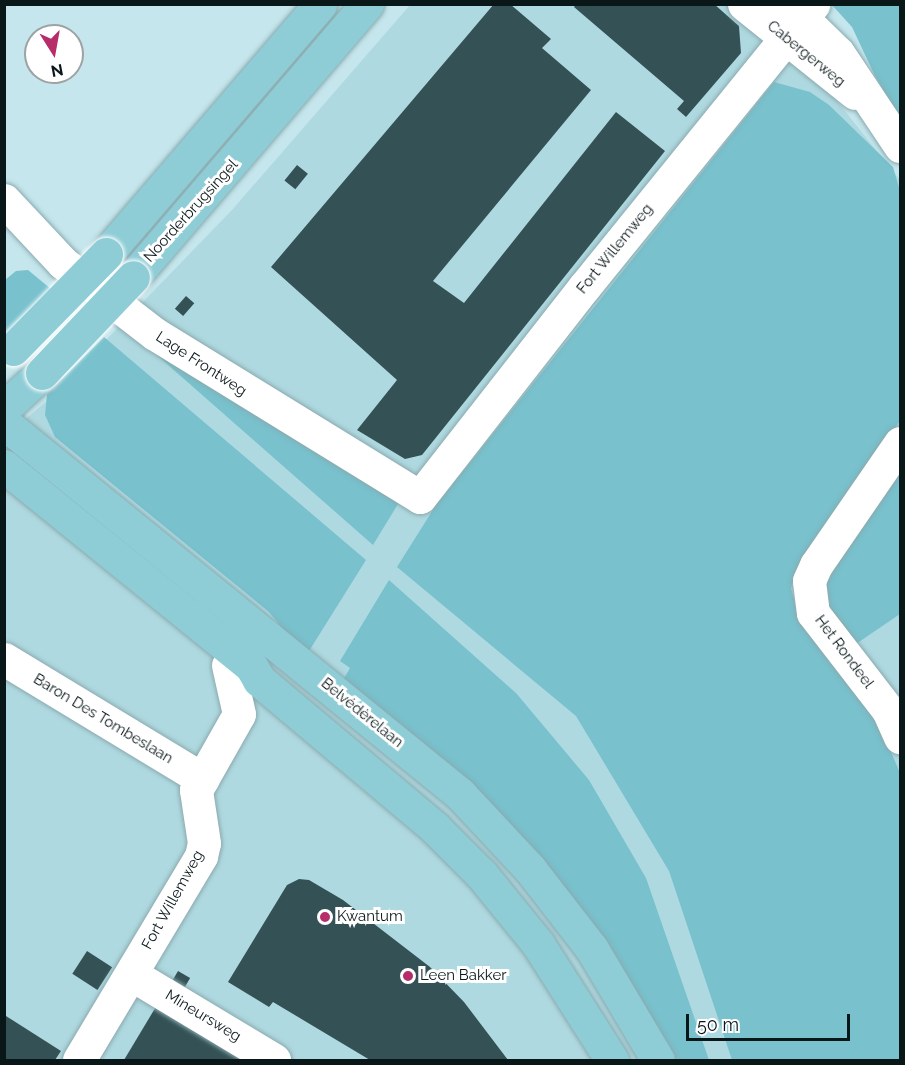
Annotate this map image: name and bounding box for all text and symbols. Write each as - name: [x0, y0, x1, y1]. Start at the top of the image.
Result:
- street label: Cabergerweg: [763, 17, 849, 91]
- north arrow: [24, 24, 84, 84]
- text: N: [49, 60, 65, 81]
- street label: Noorderbrugsingel: [140, 156, 242, 266]
- street label: Fort Willemweg: [573, 200, 657, 298]
- street label: Lage Frontweg: [152, 328, 250, 400]
- street label: Het Rondeel: [811, 612, 877, 692]
- street label: Baron Des Tombeslaan: [30, 670, 176, 768]
- street label: Belvédèrelaan: [317, 674, 407, 752]
- street label: Fort Willemweg: [138, 847, 208, 953]
- place label: Kwantum: [337, 908, 403, 926]
- marker: Kwantum: [318, 910, 332, 924]
- place label: Leen Bakker: [420, 967, 506, 985]
- marker: Leen Bakker: [401, 969, 415, 983]
- street label: Mineursweg: [162, 986, 244, 1046]
- scale bar: [689, 1002, 852, 1040]
- text: 50 m: [697, 1014, 739, 1035]

